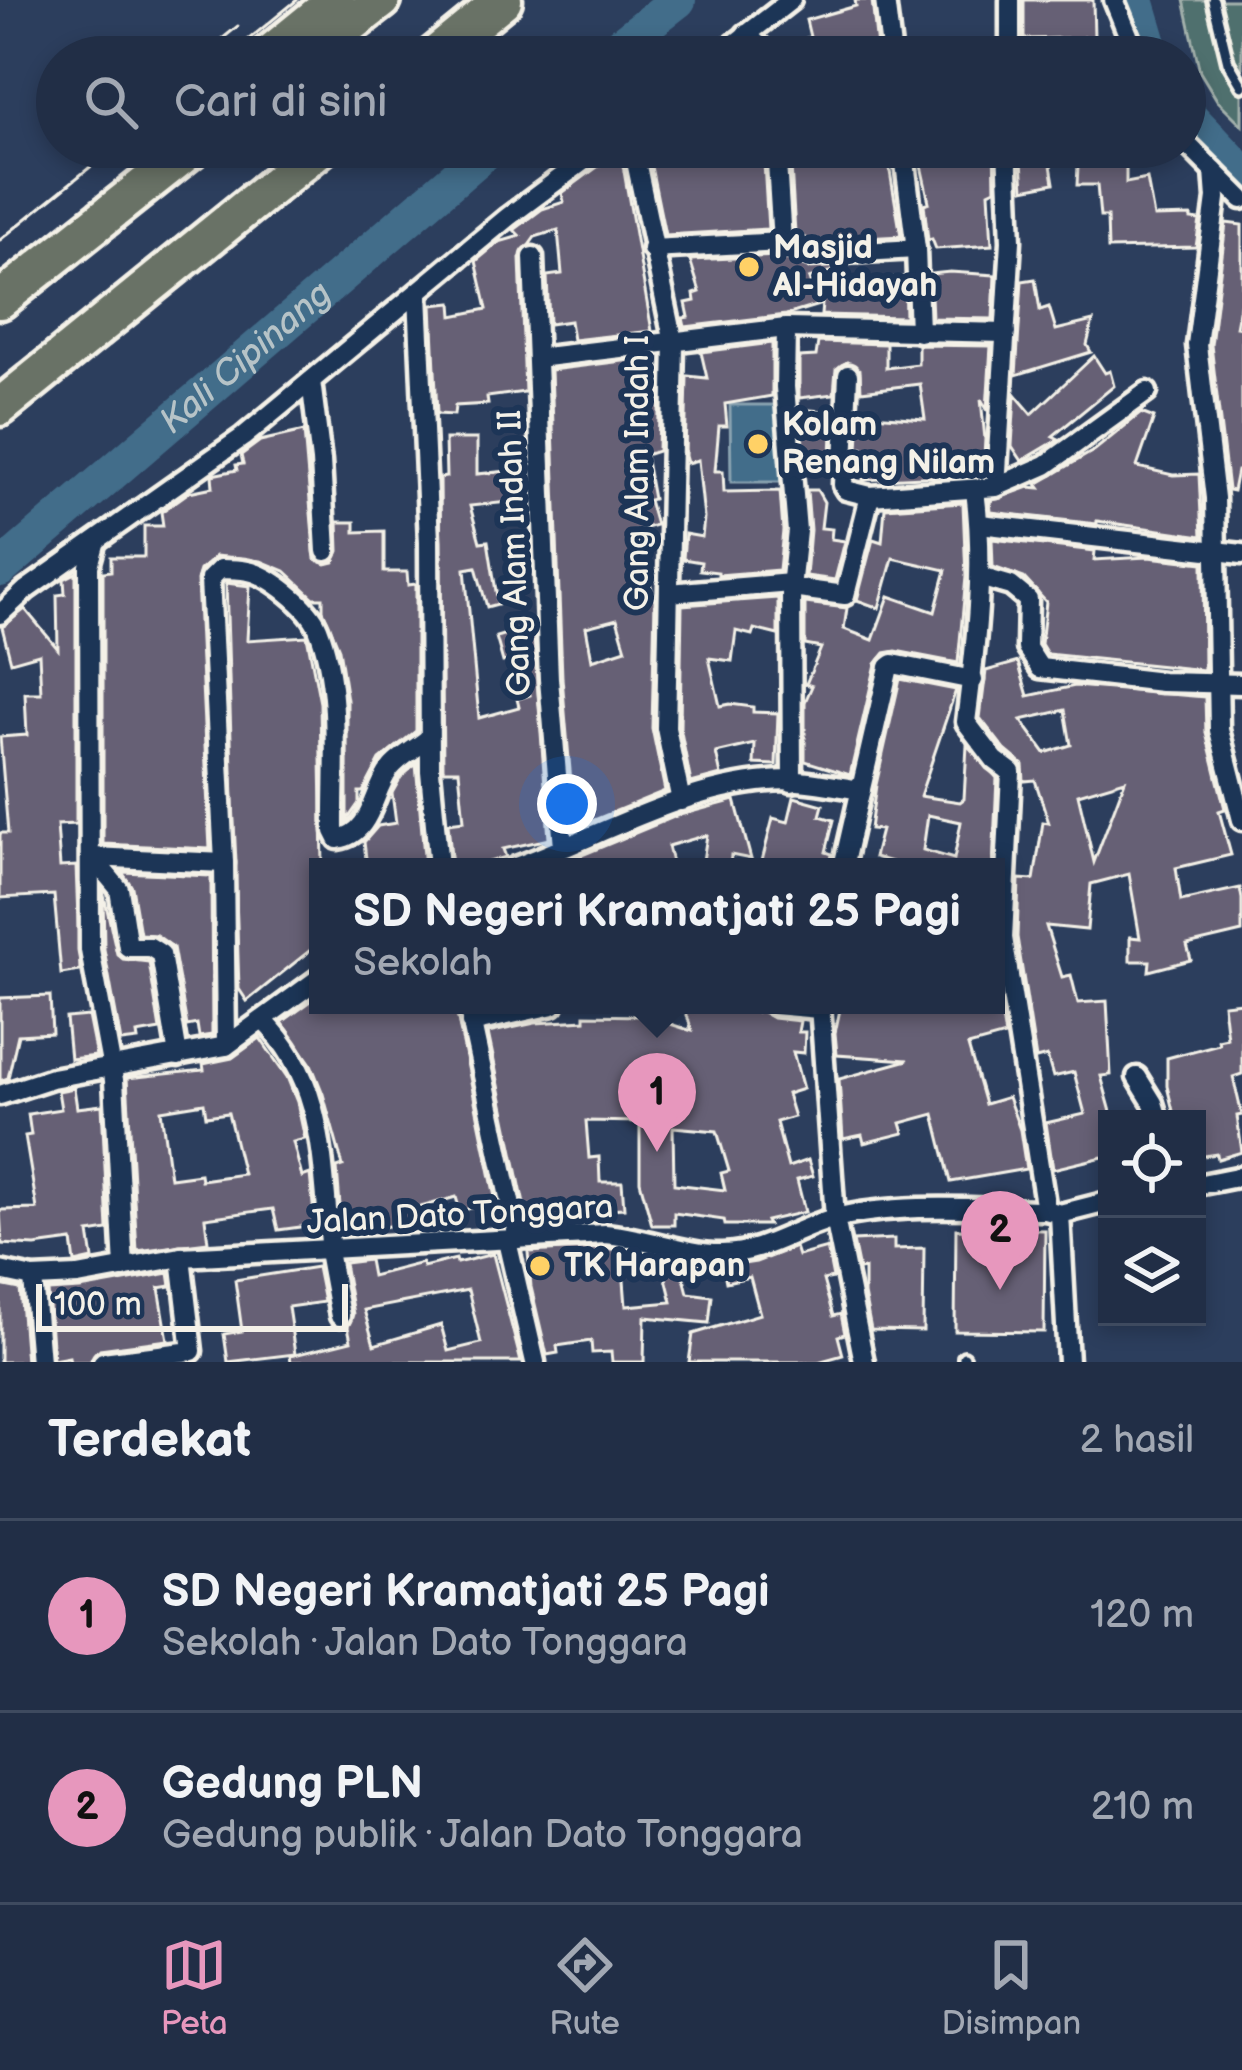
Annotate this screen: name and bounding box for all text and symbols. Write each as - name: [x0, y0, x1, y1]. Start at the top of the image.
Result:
- search box: [36, 36, 1206, 168]
- icon: search: [78, 69, 144, 135]
- text: Cari di sini: [174, 75, 388, 130]
- place label: Masjid Al-Hidayah: [772, 228, 937, 306]
- marker: Masjid Al-Hidayah: [736, 254, 762, 280]
- water label: Kali Cipinang: [151, 272, 340, 443]
- street label: Gang Alam Indah I: [618, 335, 658, 611]
- place label: Kolam Renang Nilam: [782, 405, 995, 483]
- street label: Gang Alam Indah II: [490, 409, 540, 697]
- marker: Kolam Renang Nilam: [745, 431, 771, 457]
- your location: [537, 774, 597, 834]
- popup: [309, 858, 1005, 1014]
- text: SD Negeri Kramatjati 25 Pagi: [353, 885, 961, 940]
- text: Sekolah: [353, 940, 493, 987]
- pin: 1: [618, 1053, 696, 1152]
- map controls: [1098, 1110, 1206, 1326]
- button: locate: [1098, 1110, 1206, 1218]
- street label: Jalan Dato Tonggara: [306, 1187, 614, 1243]
- pin: 2: [961, 1191, 1039, 1290]
- button: layers: [1098, 1218, 1206, 1326]
- place label: TK Harapan: [564, 1246, 745, 1286]
- marker: TK Harapan: [527, 1253, 553, 1279]
- scale bar: [36, 1278, 348, 1331]
- text: 100 m: [54, 1285, 142, 1325]
- text: Terdekat: [48, 1410, 251, 1471]
- text: 2 hasil: [1080, 1417, 1194, 1464]
- text: SD Negeri Kramatjati 25 Pagi: [162, 1565, 769, 1620]
- text: 1: [79, 1592, 95, 1639]
- text: 120 m: [1090, 1592, 1194, 1639]
- text: Sekolah · Jalan Dato Tonggara: [162, 1620, 688, 1667]
- text: Gedung PLN: [162, 1757, 423, 1812]
- text: 2: [75, 1784, 99, 1831]
- text: 210 m: [1091, 1784, 1194, 1831]
- text: Gedung publik · Jalan Dato Tonggara: [162, 1812, 803, 1859]
- tab: Peta: [161, 1932, 228, 2044]
- tab: Rute: [549, 1932, 620, 2044]
- tab: Disimpan: [942, 1932, 1081, 2044]

